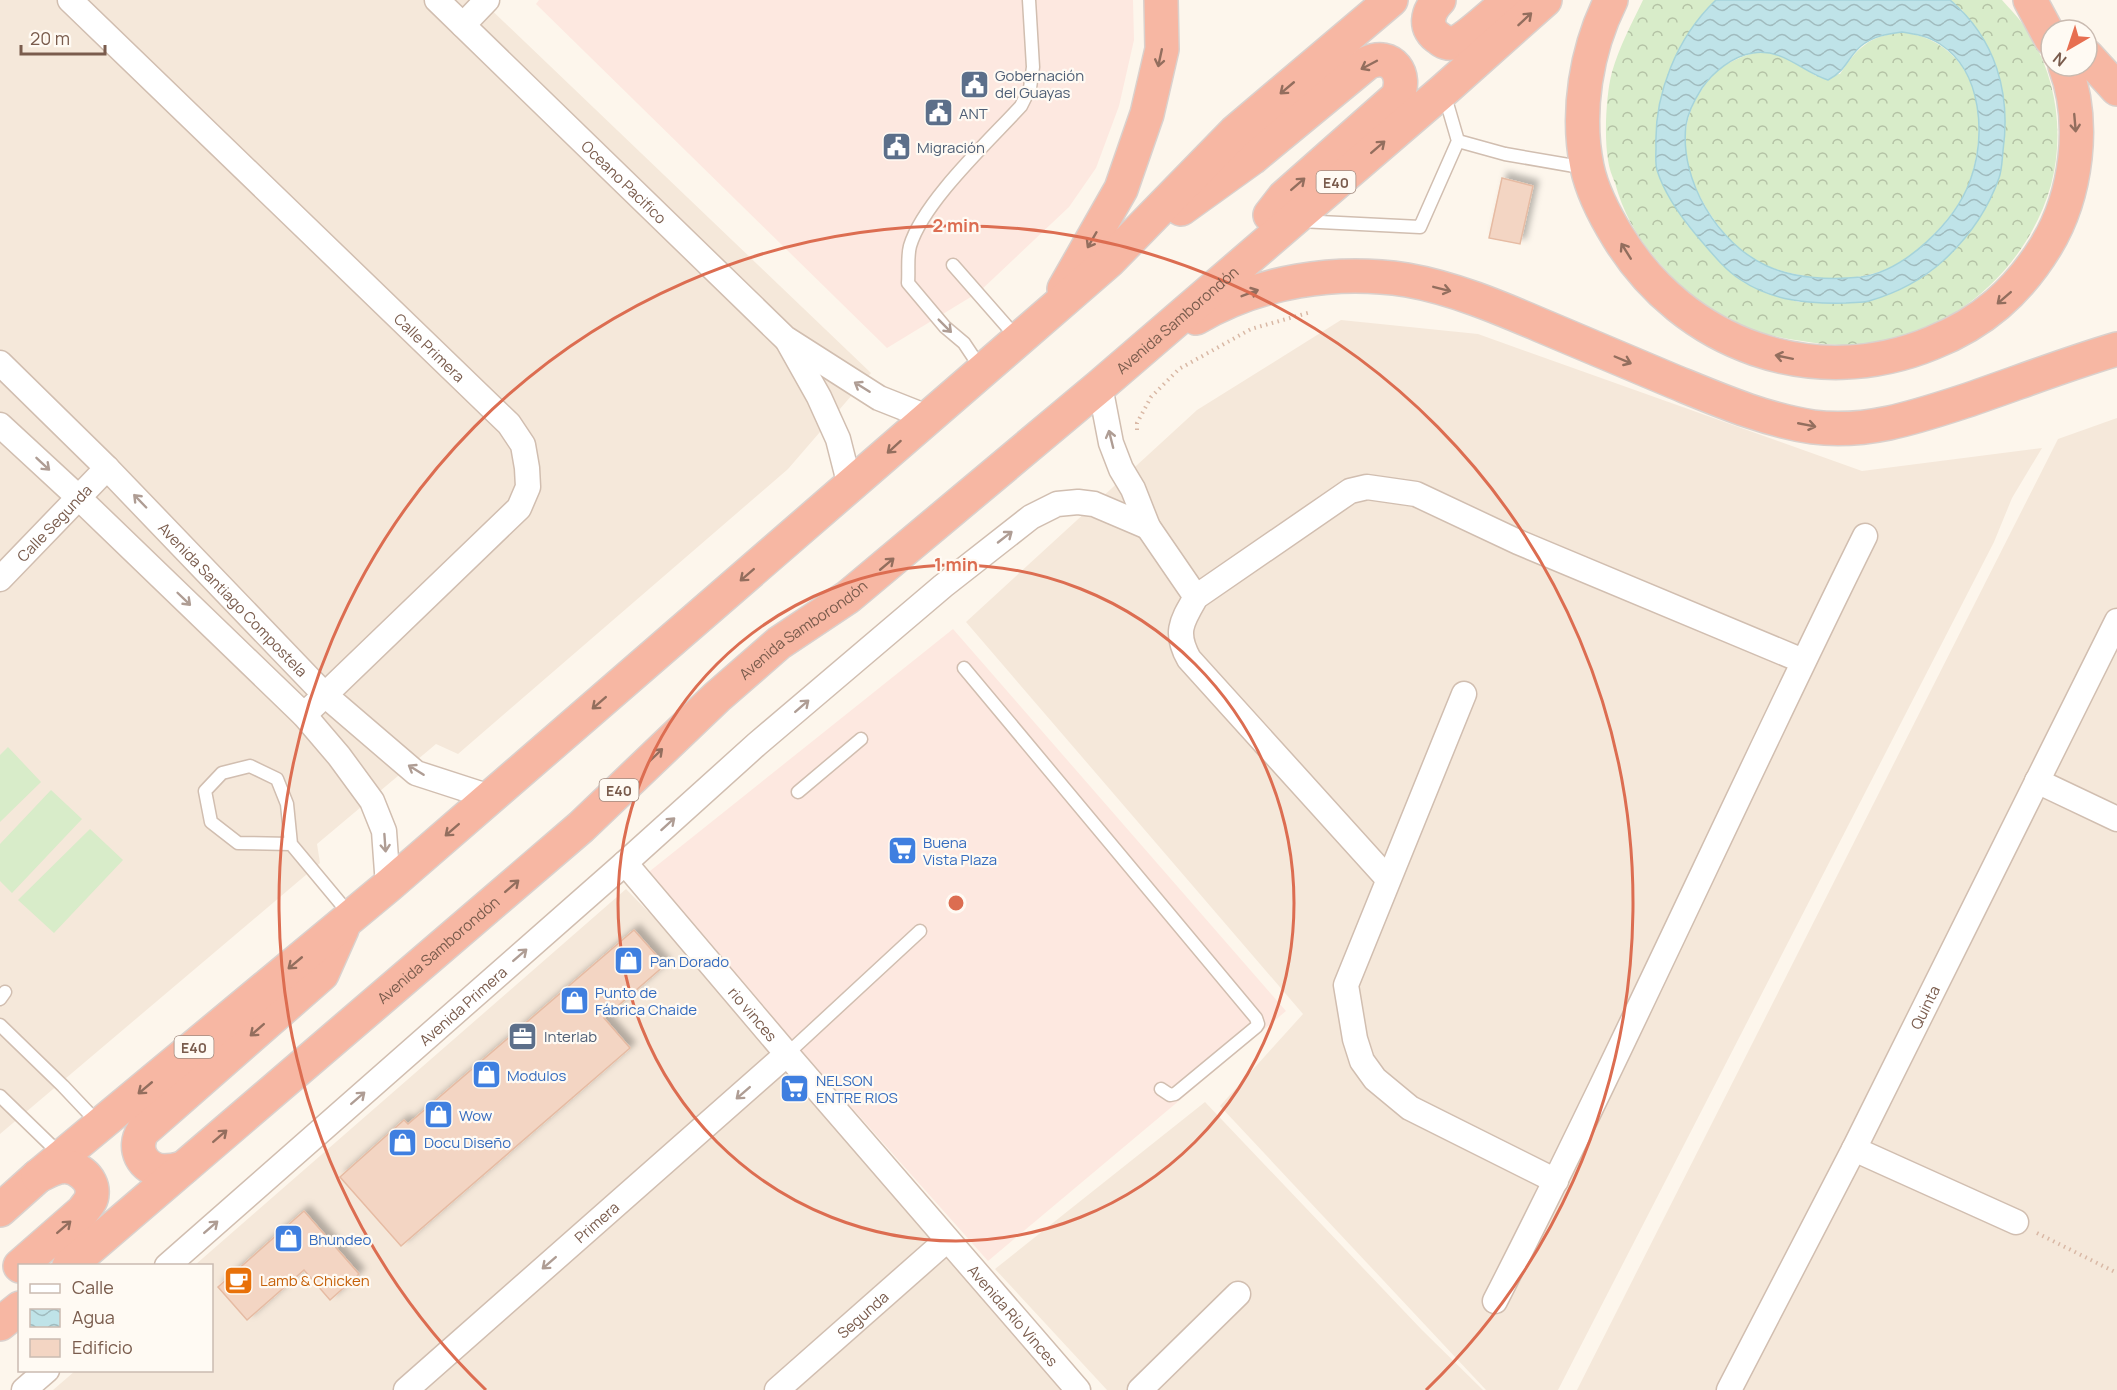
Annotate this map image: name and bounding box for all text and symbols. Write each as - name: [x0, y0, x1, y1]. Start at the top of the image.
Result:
- one-way arrow: [1517, 12, 1532, 26]
- scale bar: [21, 18, 105, 56]
- north arrow: [2039, 18, 2099, 78]
- text: 20 m: [30, 26, 70, 50]
- text: N: [2048, 47, 2071, 72]
- one-way arrow: [1154, 48, 1165, 67]
- one-way arrow: [1360, 59, 1378, 71]
- place label: Gobernación del Guayas: [995, 65, 1084, 103]
- public building icon: Gobernación del Guayas: [958, 68, 990, 100]
- one-way arrow: [1279, 81, 1295, 94]
- public building icon: ANT: [922, 97, 954, 129]
- place label: ANT: [959, 103, 988, 124]
- one-way arrow: [2070, 113, 2081, 133]
- public building icon: Migración: [880, 131, 912, 163]
- street label: Oceano Pacifico: [577, 136, 672, 228]
- place label: Migración: [917, 137, 985, 158]
- one-way arrow: [1370, 140, 1386, 153]
- road number: E40: [1316, 171, 1356, 193]
- one-way arrow: [1290, 178, 1306, 192]
- text: 2 min: [933, 213, 979, 237]
- one-way arrow: [1086, 231, 1098, 248]
- one-way arrow: [1620, 243, 1632, 260]
- street label: Avenida Samborondón: [1111, 261, 1243, 378]
- one-way arrow: [1432, 283, 1451, 295]
- one-way arrow: [1240, 287, 1259, 298]
- one-way arrow: [1997, 291, 2012, 305]
- street label: Calle Primera: [390, 308, 470, 386]
- one-way arrow: [938, 319, 953, 334]
- one-way arrow: [1775, 351, 1794, 362]
- one-way arrow: [1614, 355, 1632, 366]
- one-way arrow: [854, 381, 871, 393]
- one-way arrow: [1796, 420, 1816, 431]
- one-way arrow: [1104, 430, 1116, 449]
- one-way arrow: [886, 440, 901, 454]
- one-way arrow: [35, 457, 50, 471]
- street label: Calle Segunda: [12, 480, 96, 566]
- one-way arrow: [132, 494, 147, 509]
- street label: Avenida Santiago Compostela: [154, 517, 312, 681]
- one-way arrow: [997, 530, 1013, 543]
- text: 1 min: [934, 552, 978, 576]
- one-way arrow: [879, 557, 894, 571]
- one-way arrow: [740, 568, 755, 582]
- street label: Avenida Samborondón: [734, 575, 872, 684]
- one-way arrow: [176, 592, 191, 606]
- one-way arrow: [592, 696, 607, 710]
- one-way arrow: [794, 699, 810, 712]
- one-way arrow: [648, 748, 663, 762]
- one-way arrow: [407, 764, 424, 777]
- road number: E40: [600, 779, 638, 801]
- one-way arrow: [661, 817, 676, 831]
- one-way arrow: [445, 823, 460, 837]
- place label: Buena Vista Plaza: [923, 832, 997, 870]
- one-way arrow: [380, 833, 391, 852]
- supermarket icon: Buena Vista Plaza: [886, 835, 918, 867]
- one-way arrow: [504, 879, 519, 893]
- street label: Avenida Samborondón: [372, 891, 504, 1008]
- centre of rings: [946, 893, 966, 913]
- shop icon: Pan Dorado: [613, 945, 645, 977]
- one-way arrow: [512, 949, 528, 962]
- place label: Pan Dorado: [650, 951, 729, 972]
- one-way arrow: [287, 957, 303, 970]
- street label: Avenida Primera: [414, 961, 511, 1050]
- place label: Punto de Fábrica Chaide: [595, 982, 697, 1020]
- street label: rio vinces: [724, 982, 782, 1046]
- street label: Quinta: [1905, 982, 1944, 1033]
- shop icon: Punto de Fábrica Chaide: [558, 985, 590, 1017]
- office icon: Interlab: [507, 1020, 539, 1052]
- one-way arrow: [250, 1023, 265, 1037]
- place label: Interlab: [544, 1026, 597, 1047]
- road number: E40: [174, 1036, 214, 1058]
- shop icon: Modulos: [470, 1059, 502, 1091]
- place label: Modulos: [507, 1065, 567, 1086]
- place label: NELSON ENTRE RIOS: [816, 1070, 898, 1108]
- supermarket icon: NELSON ENTRE RIOS: [779, 1073, 811, 1105]
- one-way arrow: [137, 1081, 153, 1094]
- one-way arrow: [736, 1086, 751, 1100]
- one-way arrow: [350, 1091, 365, 1105]
- shop icon: Wow: [422, 1099, 454, 1131]
- place label: Wow: [459, 1105, 493, 1126]
- shop icon: Docu Diseño: [387, 1126, 419, 1158]
- one-way arrow: [212, 1129, 227, 1143]
- place label: Docu Diseño: [424, 1132, 511, 1153]
- street label: Primera: [570, 1197, 623, 1247]
- one-way arrow: [56, 1220, 71, 1234]
- one-way arrow: [204, 1220, 219, 1234]
- shop icon: Bhundeo: [272, 1223, 304, 1255]
- place label: Bhundeo: [309, 1229, 372, 1250]
- one-way arrow: [541, 1257, 557, 1270]
- street label: Avenida Río Vinces: [963, 1260, 1063, 1371]
- legend: [18, 1264, 213, 1372]
- cafe icon: Lamb & Chicken: [223, 1264, 255, 1296]
- place label: Lamb & Chicken: [260, 1270, 370, 1291]
- text: Calle: [72, 1275, 114, 1299]
- street label: Segunda: [832, 1286, 893, 1343]
- text: Agua: [72, 1305, 115, 1329]
- text: Edificio: [72, 1335, 133, 1359]

